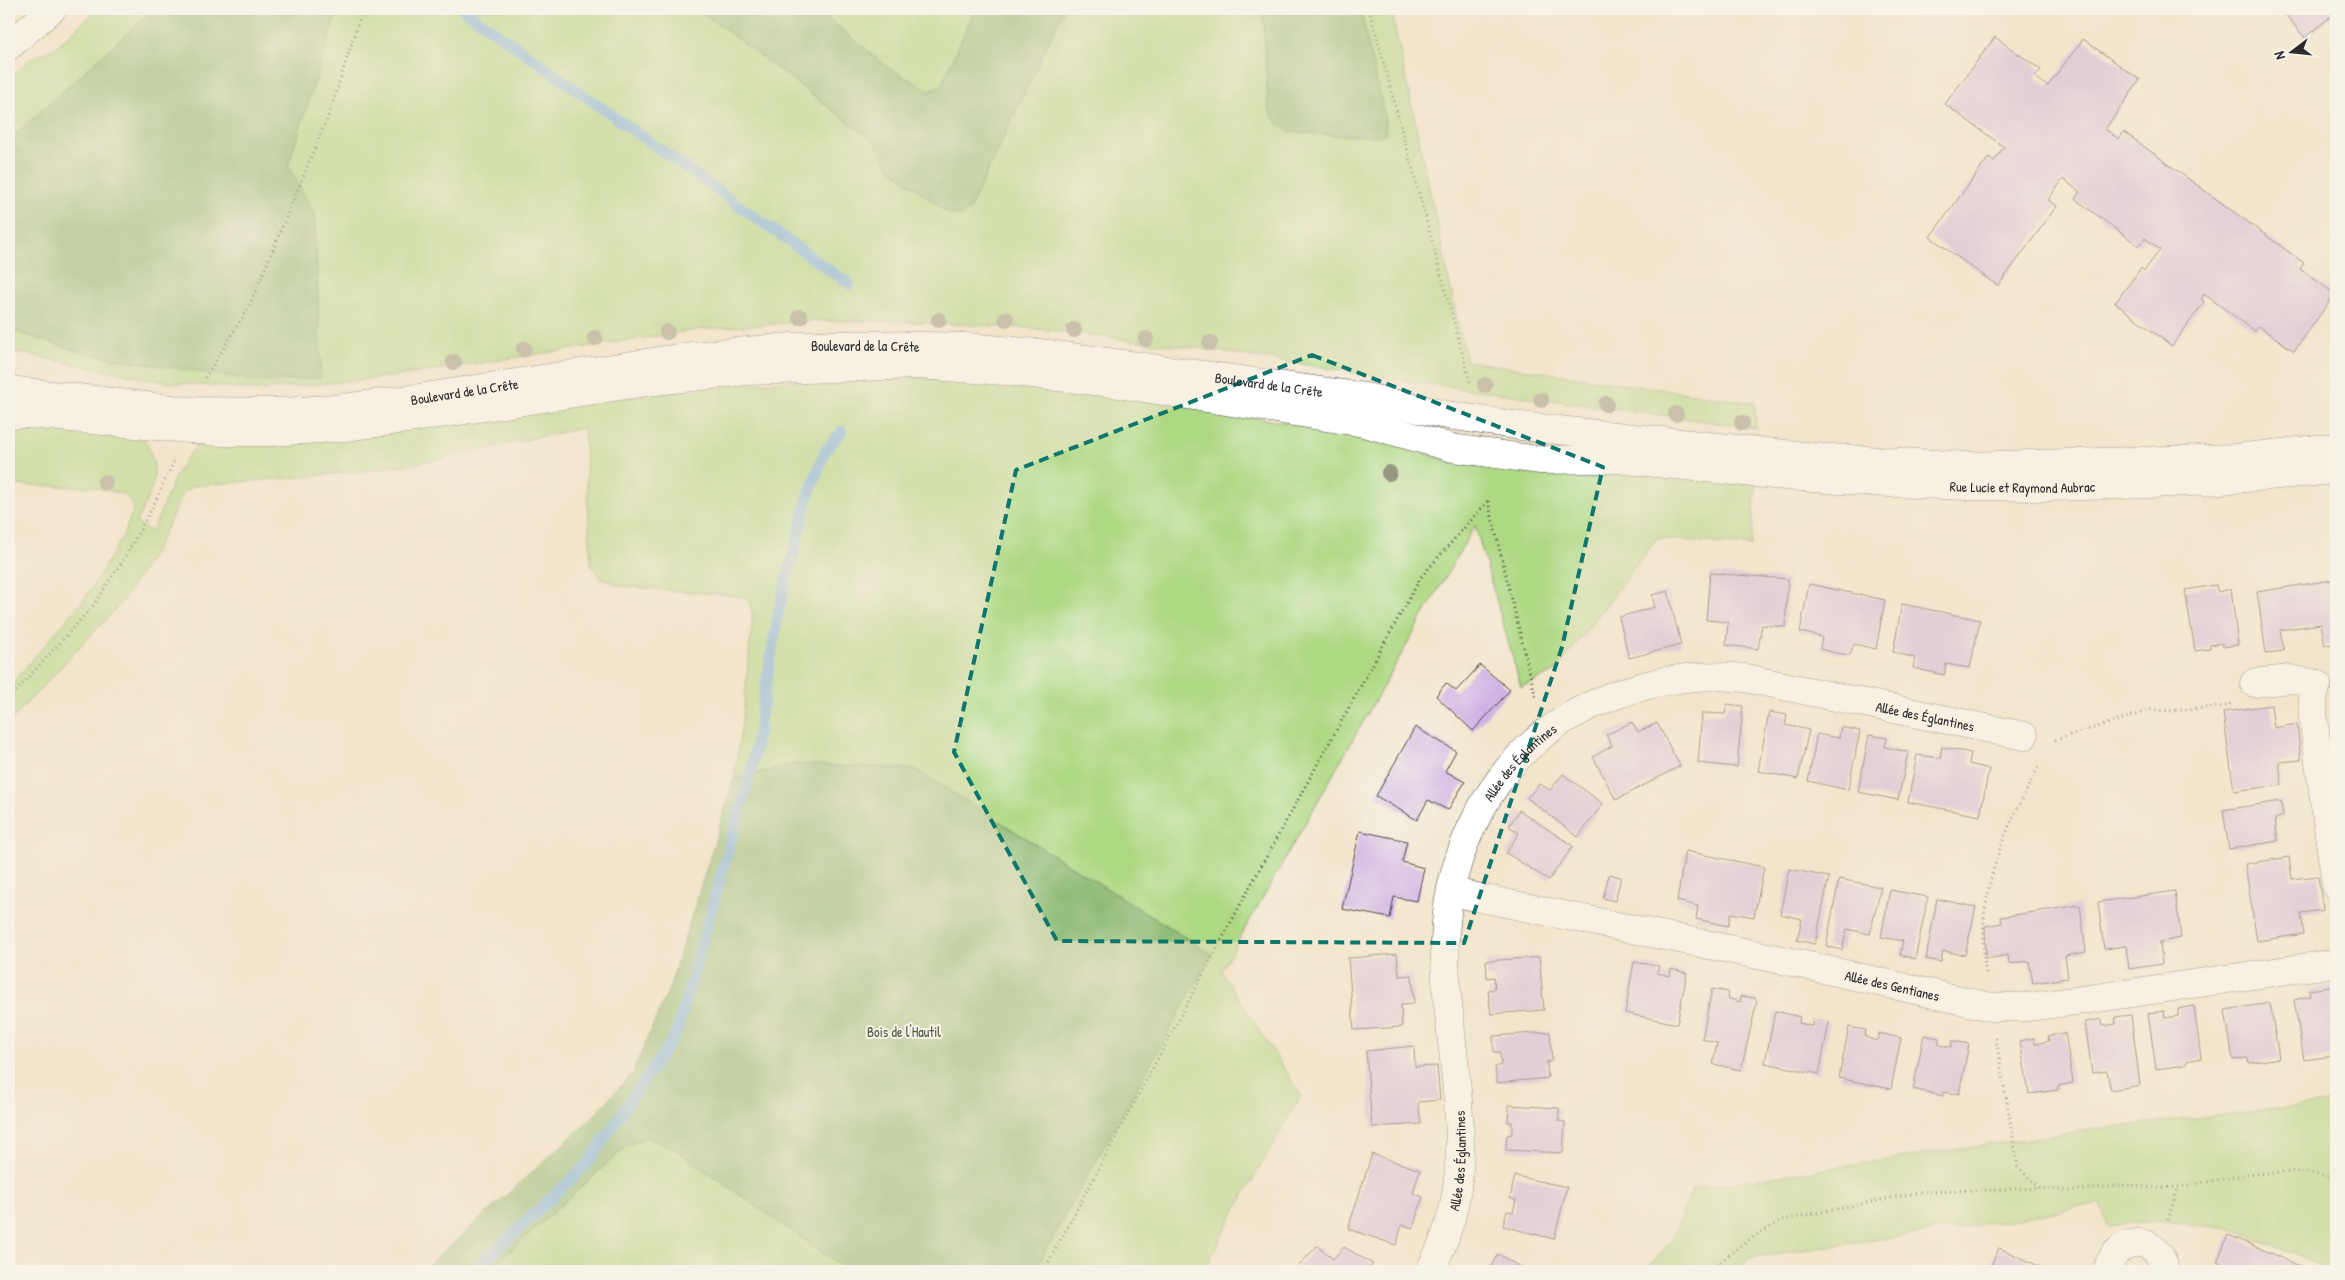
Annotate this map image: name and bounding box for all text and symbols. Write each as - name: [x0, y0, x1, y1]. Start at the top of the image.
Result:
- north arrow: [2268, 28, 2318, 78]
- text: N: [2269, 49, 2289, 62]
- street label: Boulevard de la Crête: [811, 336, 920, 355]
- street label: Boulevard de la Crête: [1214, 367, 1324, 401]
- street label: Boulevard de la Crête: [409, 373, 520, 409]
- street label: Rue Lucie et Raymond Aubrac: [1949, 476, 2096, 497]
- street label: Allée des Églantines: [1874, 696, 1976, 735]
- street label: Allée des Églantines: [1478, 719, 1560, 804]
- street label: Allée des Gentianes: [1843, 965, 1941, 1005]
- park label: Bois de l'Hautil: [867, 1022, 941, 1041]
- street label: Allée des Églantines: [1444, 1110, 1470, 1212]

